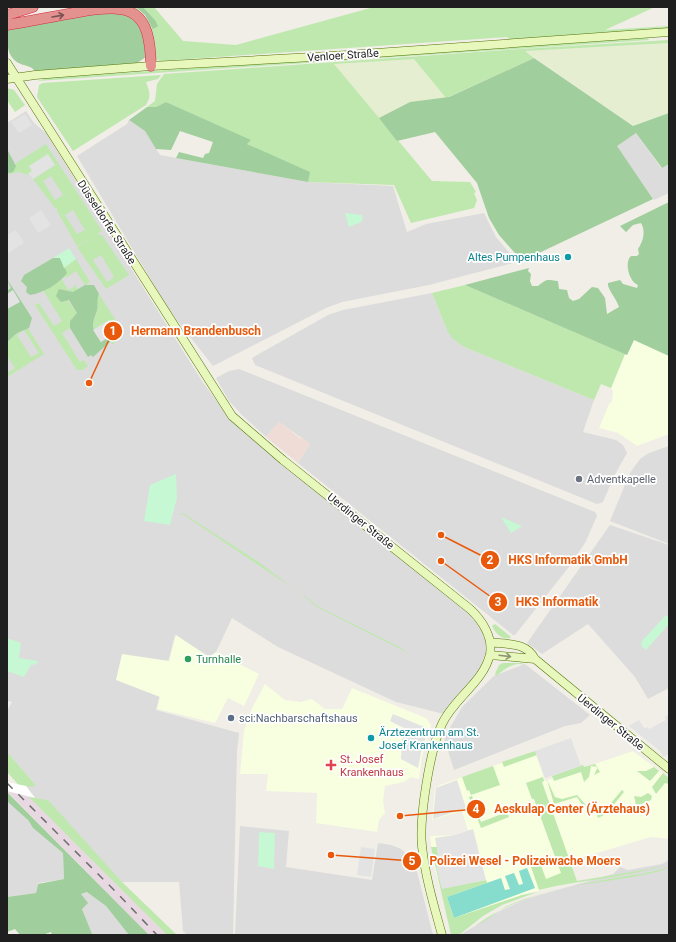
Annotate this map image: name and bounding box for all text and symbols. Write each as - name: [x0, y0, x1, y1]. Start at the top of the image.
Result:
- one-way arrow: [51, 11, 64, 19]
- street label: Venloer Straße: [307, 46, 380, 64]
- street label: Düsseldorfer Straße: [75, 178, 139, 267]
- place label: Altes Pumpenhaus: [468, 251, 560, 264]
- marker: Altes Pumpenhaus: [563, 252, 573, 262]
- callout: Hermann Brandenbusch: [103, 319, 270, 343]
- text: 1: [110, 324, 116, 338]
- text: Hermann Brandenbusch: [131, 324, 261, 338]
- place label: Adventkapelle: [587, 473, 656, 486]
- marker: Adventkapelle: [574, 474, 584, 484]
- street label: Uerdinger Straße: [325, 491, 397, 552]
- callout: HKS Informatik GmbH: [480, 548, 636, 572]
- text: 2: [487, 553, 494, 567]
- text: HKS Informatik GmbH: [508, 553, 628, 567]
- callout: HKS Informatik: [488, 590, 606, 614]
- text: 3: [495, 595, 502, 609]
- text: HKS Informatik: [516, 595, 599, 609]
- one-way arrow: [498, 652, 511, 660]
- place label: Turnhalle: [196, 653, 241, 666]
- marker: Turnhalle: [183, 654, 193, 664]
- street label: Uerdinger Straße: [575, 692, 647, 753]
- place label: sci:Nachbarschaftshaus: [239, 712, 358, 725]
- marker: sci:Nachbarschaftshaus: [226, 713, 236, 723]
- place label: Ärztezentrum am St. Josef Krankenhaus: [379, 726, 479, 752]
- marker: Ärztezentrum am St. Josef Krankenhaus: [366, 733, 376, 743]
- place label: St. Josef Krankenhaus: [340, 753, 404, 779]
- marker: St. Josef Krankenhaus: [325, 759, 337, 771]
- callout: Aeskulap Center (Ärztehaus): [466, 797, 658, 821]
- text: Aeskulap Center (Ärztehaus): [494, 801, 650, 816]
- text: 4: [473, 802, 480, 816]
- callout: Polizei Wesel - Polizeiwache Moers: [402, 849, 629, 873]
- text: 5: [409, 854, 416, 868]
- text: Polizei Wesel - Polizeiwache Moers: [429, 854, 621, 868]

